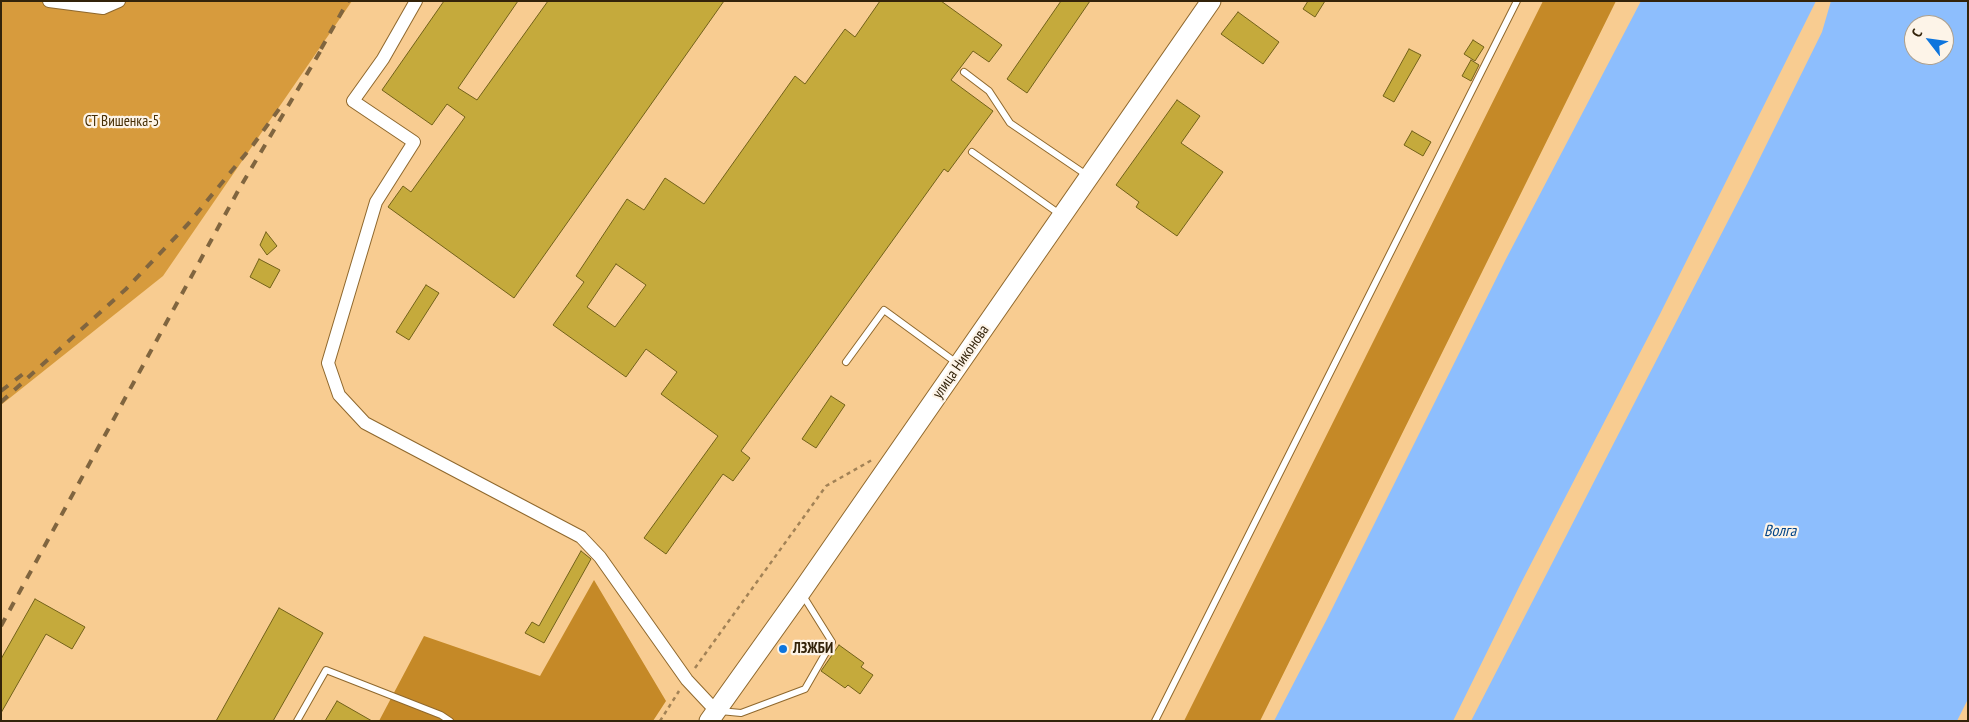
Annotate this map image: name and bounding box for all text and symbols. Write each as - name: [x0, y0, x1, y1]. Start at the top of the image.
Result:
- north arrow: [1904, 15, 1954, 65]
- text: С: [1907, 26, 1926, 40]
- park label: СТ Вишенка-5: [85, 113, 159, 131]
- street label: улица Никонова: [929, 322, 993, 402]
- water label: Волга: [1764, 521, 1796, 541]
- place label: ЛЗЖБИ: [793, 640, 833, 658]
- marker: ЛЗЖБИ: [777, 643, 789, 655]

